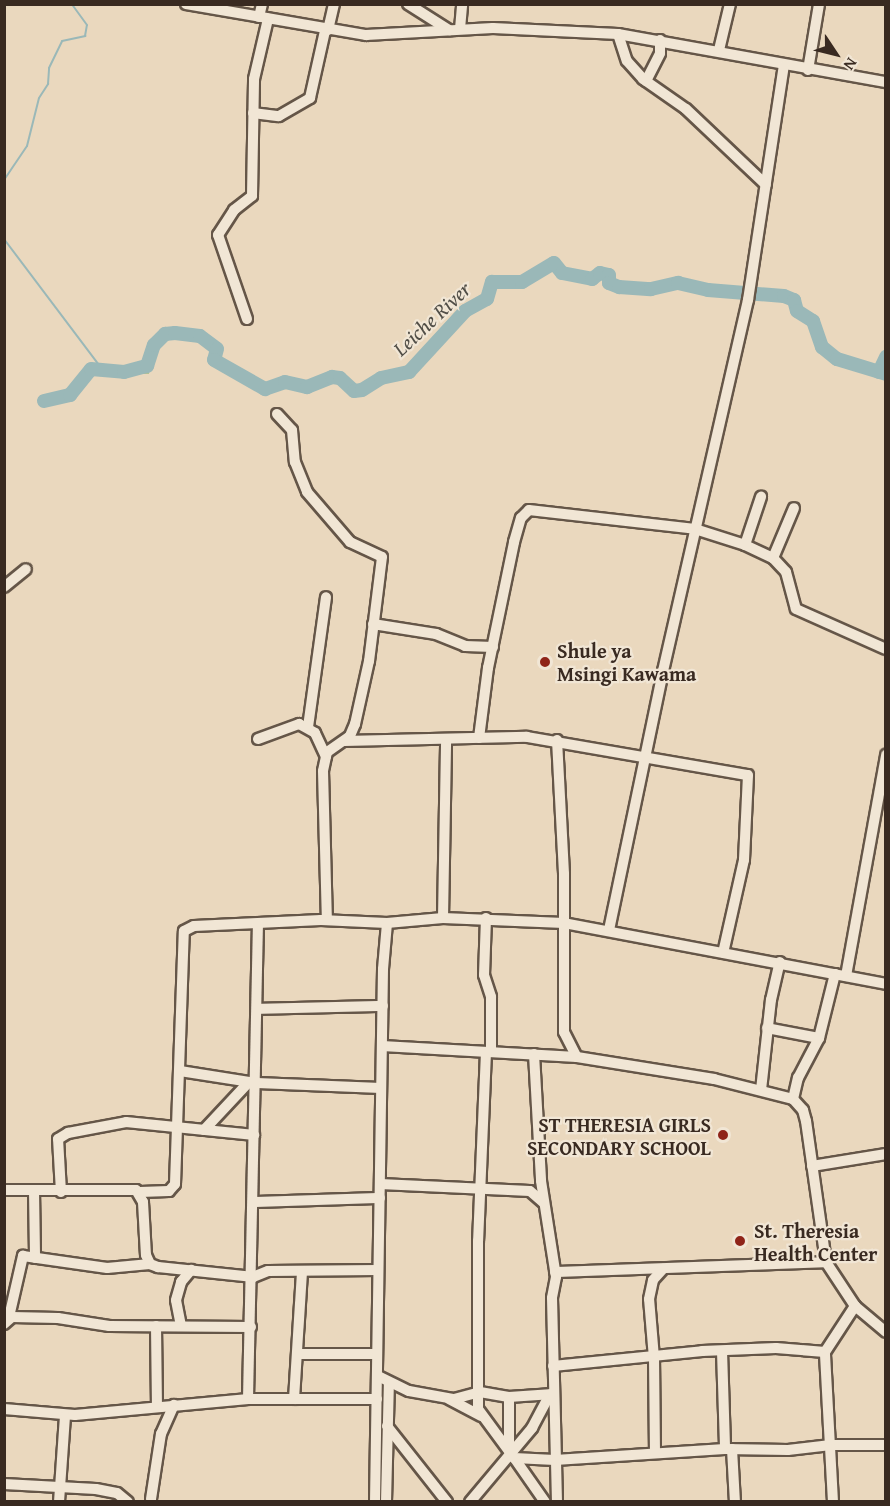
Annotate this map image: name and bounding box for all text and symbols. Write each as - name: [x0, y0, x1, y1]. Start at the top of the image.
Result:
- north arrow: [806, 24, 866, 84]
- text: N: [838, 53, 864, 76]
- water label: Leiche River: [388, 277, 476, 361]
- place label: Shule ya Msingi Kawama: [557, 638, 696, 685]
- marker: Shule ya Msingi Kawama: [538, 655, 552, 669]
- place label: ST THERESIA GIRLS SECONDARY SCHOOL: [527, 1112, 711, 1159]
- marker: ST THERESIA GIRLS SECONDARY SCHOOL: [716, 1128, 730, 1142]
- place label: St. Theresia Health Center: [754, 1218, 877, 1265]
- marker: St. Theresia Health Center: [731, 1232, 749, 1250]

